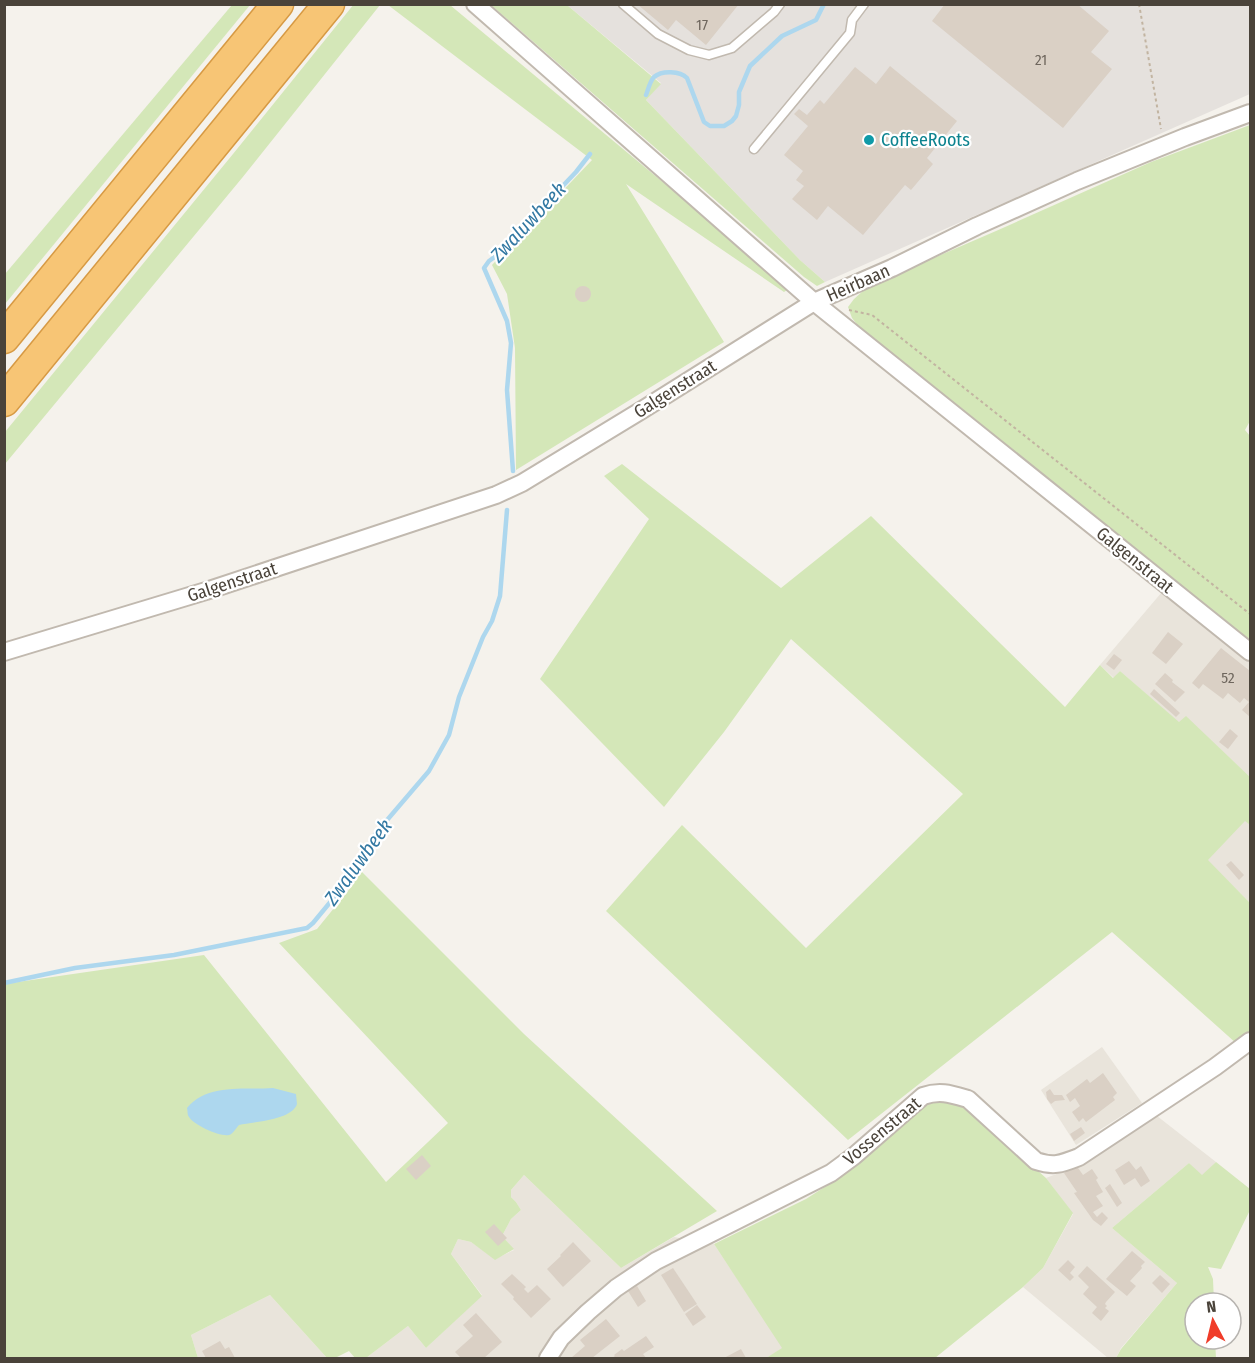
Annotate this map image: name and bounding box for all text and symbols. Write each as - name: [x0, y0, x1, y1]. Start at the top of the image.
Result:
- house number: 17: [696, 16, 708, 34]
- house number: 21: [1035, 51, 1047, 69]
- place label: CoffeeRoots: [881, 129, 970, 151]
- marker: CoffeeRoots: [862, 133, 876, 147]
- water label: Zwaluwbeek: [484, 177, 571, 268]
- street label: Heirbaan: [823, 259, 893, 307]
- street label: Galgenstraat: [630, 355, 720, 423]
- street label: Galgenstraat: [1092, 522, 1178, 598]
- street label: Galgenstraat: [184, 557, 280, 607]
- house number: 52: [1221, 669, 1235, 687]
- water label: Zwaluwbeek: [318, 814, 397, 910]
- street label: Vossenstraat: [839, 1092, 925, 1170]
- north arrow: [1183, 1291, 1243, 1351]
- text: N: [1205, 1297, 1217, 1317]

